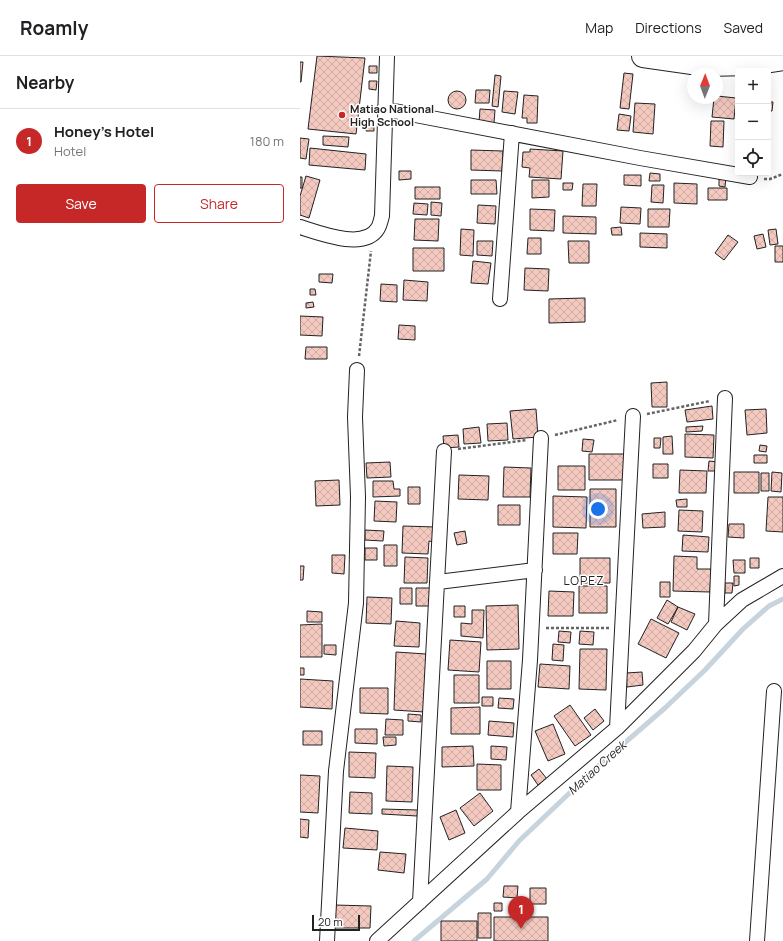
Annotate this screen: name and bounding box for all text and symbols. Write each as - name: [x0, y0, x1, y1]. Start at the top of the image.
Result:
- text: Roamly: [20, 15, 88, 41]
- text: Map: [585, 18, 613, 37]
- text: Directions: [635, 18, 702, 37]
- text: Saved: [724, 18, 763, 37]
- north arrow: [687, 68, 723, 104]
- map controls: [735, 68, 771, 176]
- button: +: [735, 68, 771, 104]
- text: Nearby: [16, 71, 74, 94]
- place label: Matiao National High School: [350, 101, 434, 129]
- button: −: [735, 104, 771, 140]
- marker: Matiao National High School: [337, 110, 347, 120]
- text: Honey's Hotel: [54, 121, 154, 142]
- text: 1: [26, 132, 32, 150]
- text: 180 m: [250, 132, 284, 150]
- button: locate: [735, 140, 771, 176]
- text: Hotel: [54, 142, 86, 160]
- button: Save: [16, 184, 146, 223]
- button: Share: [154, 184, 284, 223]
- your location: [588, 499, 608, 519]
- district label: LOPEZ: [563, 572, 605, 589]
- water label: Matiao Creek: [564, 735, 631, 798]
- pin: 1: [508, 896, 534, 929]
- scale bar: [312, 913, 360, 932]
- text: 20 m: [318, 914, 343, 929]

